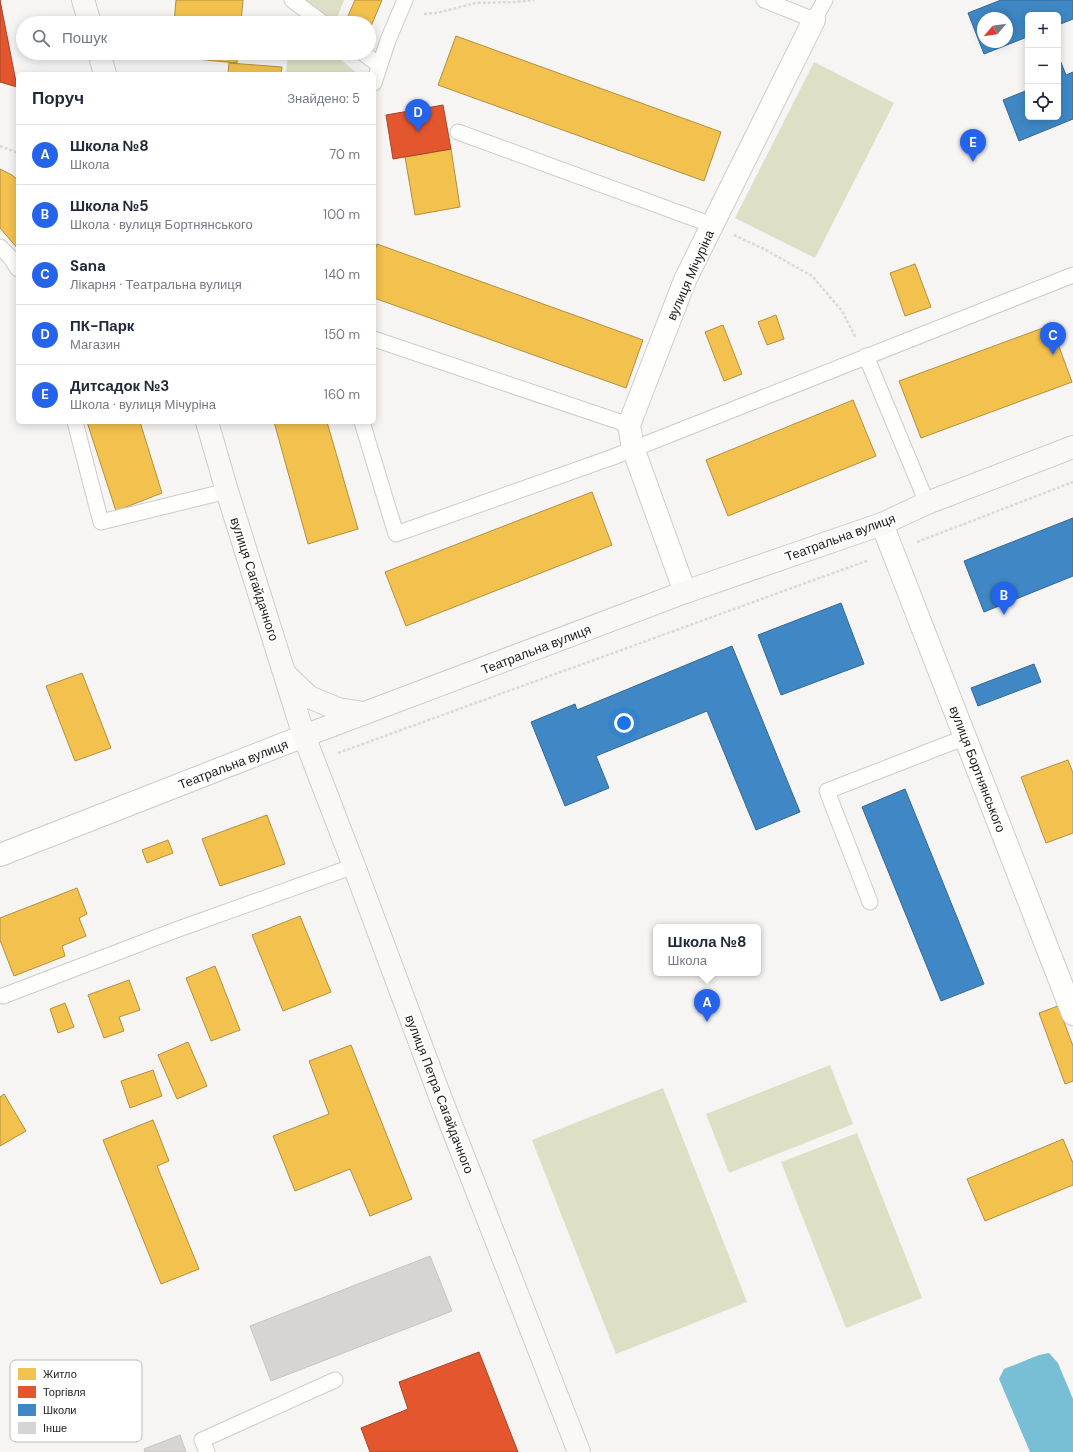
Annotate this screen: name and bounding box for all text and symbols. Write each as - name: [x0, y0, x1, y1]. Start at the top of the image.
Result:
- north arrow: [977, 12, 1013, 48]
- map controls: [1025, 12, 1061, 120]
- button: +: [1025, 12, 1061, 48]
- search box: [16, 16, 376, 60]
- icon: search: [30, 27, 52, 49]
- text: Пошук: [62, 28, 107, 48]
- button: −: [1025, 48, 1061, 84]
- button: locate: [1025, 84, 1061, 120]
- text: Поруч: [32, 87, 84, 109]
- text: Знайдено: 5: [287, 90, 360, 107]
- pin: D: [405, 99, 431, 132]
- pin: E: [960, 129, 986, 162]
- text: Школа №8: [70, 136, 149, 156]
- text: A: [40, 146, 50, 163]
- text: 70 m: [329, 146, 360, 163]
- text: Школа: [70, 156, 110, 173]
- text: Школа №5: [70, 196, 149, 216]
- text: B: [41, 206, 49, 223]
- text: 100 m: [323, 206, 360, 223]
- text: Школа · вулиця Бортнянського: [70, 216, 253, 233]
- street label: вулиця Мічуріна: [663, 227, 718, 323]
- text: Sana: [70, 256, 106, 276]
- text: C: [40, 266, 50, 283]
- text: 140 m: [324, 266, 360, 283]
- text: Лікарня · Театральна вулиця: [70, 276, 242, 293]
- text: ПК-Парк: [70, 316, 134, 336]
- pin: C: [1040, 322, 1066, 355]
- text: D: [40, 326, 50, 343]
- text: 150 m: [324, 326, 360, 343]
- text: Магазин: [70, 336, 120, 353]
- text: Дитсадок №3: [70, 376, 169, 396]
- text: E: [41, 386, 49, 403]
- text: 160 m: [324, 386, 360, 403]
- text: Школа · вулиця Мічуріна: [70, 396, 216, 413]
- street label: Театральна вулиця: [783, 510, 898, 565]
- street label: вулиця Сагайдачного: [227, 515, 283, 643]
- pin: B: [991, 582, 1017, 615]
- street label: Театральна вулиця: [479, 621, 593, 678]
- street label: вулиця Бортнянського: [946, 704, 1009, 835]
- your location: [614, 713, 634, 733]
- street label: Театральна вулиця: [176, 736, 290, 793]
- popup: [653, 924, 761, 976]
- text: Школа №8: [668, 932, 746, 952]
- text: Школа: [668, 952, 707, 969]
- pin: A: [694, 989, 720, 1022]
- street label: вулиця Петра Сагайдачного: [401, 1012, 478, 1176]
- legend: [10, 1360, 142, 1442]
- text: Житло: [43, 1367, 77, 1381]
- text: Торгівля: [43, 1385, 86, 1399]
- text: Школи: [43, 1403, 76, 1417]
- text: Інше: [43, 1421, 67, 1435]

